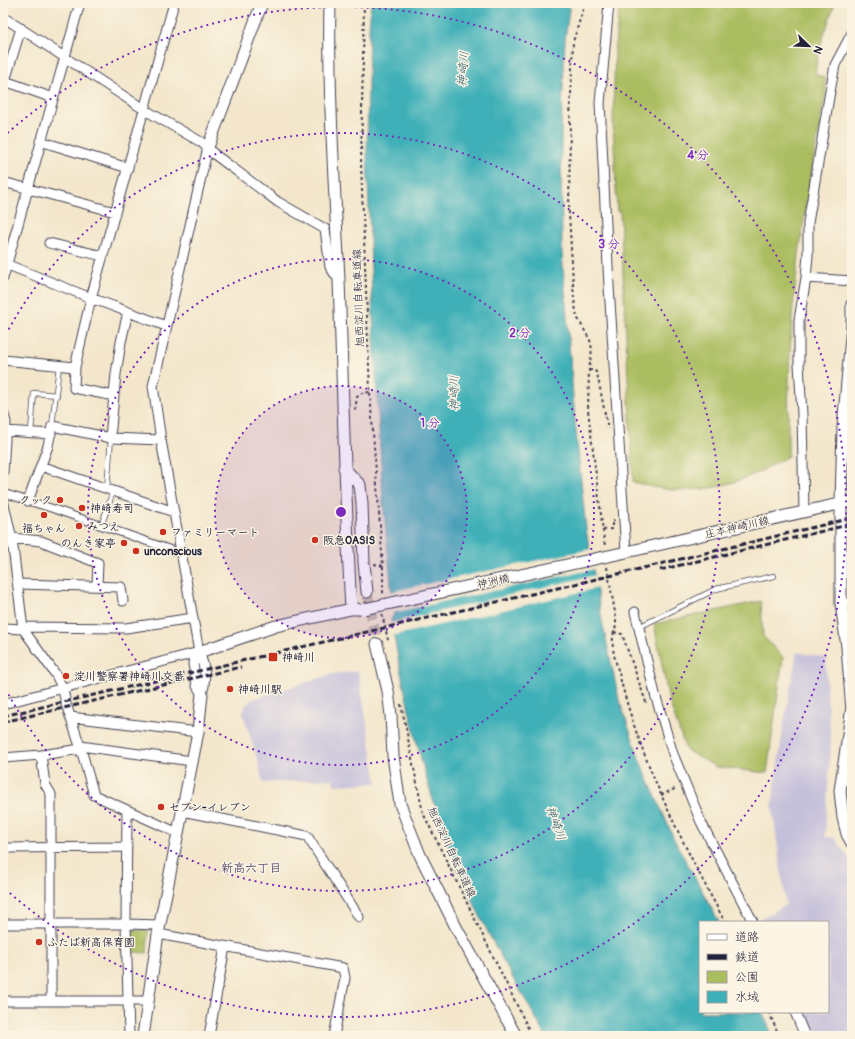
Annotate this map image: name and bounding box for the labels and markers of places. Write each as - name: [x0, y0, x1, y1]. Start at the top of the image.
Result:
- place label: クック: [19, 494, 52, 507]
- marker: クック: [55, 495, 65, 505]
- place label: 神崎寿司: [90, 502, 134, 515]
- marker: 神崎寿司: [77, 503, 87, 513]
- centre of rings: [334, 505, 348, 519]
- marker: 福ちゃん: [39, 510, 49, 520]
- place label: みつえ: [87, 520, 120, 533]
- marker: みつえ: [74, 521, 84, 531]
- place label: 福ちゃん: [22, 522, 66, 535]
- place label: ファミリーマート: [171, 526, 259, 539]
- marker: ファミリーマート: [158, 527, 168, 537]
- place label: 阪急OASIS: [323, 534, 376, 547]
- marker: 阪急OASIS: [310, 535, 320, 545]
- place label: のんき家亭: [61, 537, 116, 550]
- marker: のんき家亭: [119, 538, 129, 548]
- place label: unconscious: [144, 545, 202, 558]
- marker: unconscious: [131, 546, 141, 556]
- marker: 神崎川: [267, 651, 279, 663]
- place label: 神崎川: [282, 651, 315, 664]
- place label: 淀川警察署神崎川交番: [74, 670, 184, 683]
- marker: 淀川警察署神崎川交番: [61, 671, 71, 681]
- place label: 神崎川駅: [238, 683, 283, 696]
- marker: 神崎川駅: [225, 684, 235, 694]
- place label: セブン-イレブン: [169, 801, 251, 814]
- marker: セブン-イレブン: [156, 802, 166, 812]
- place label: ふたば新高保育園: [47, 936, 135, 949]
- marker: ふたば新高保育園: [34, 937, 44, 947]

